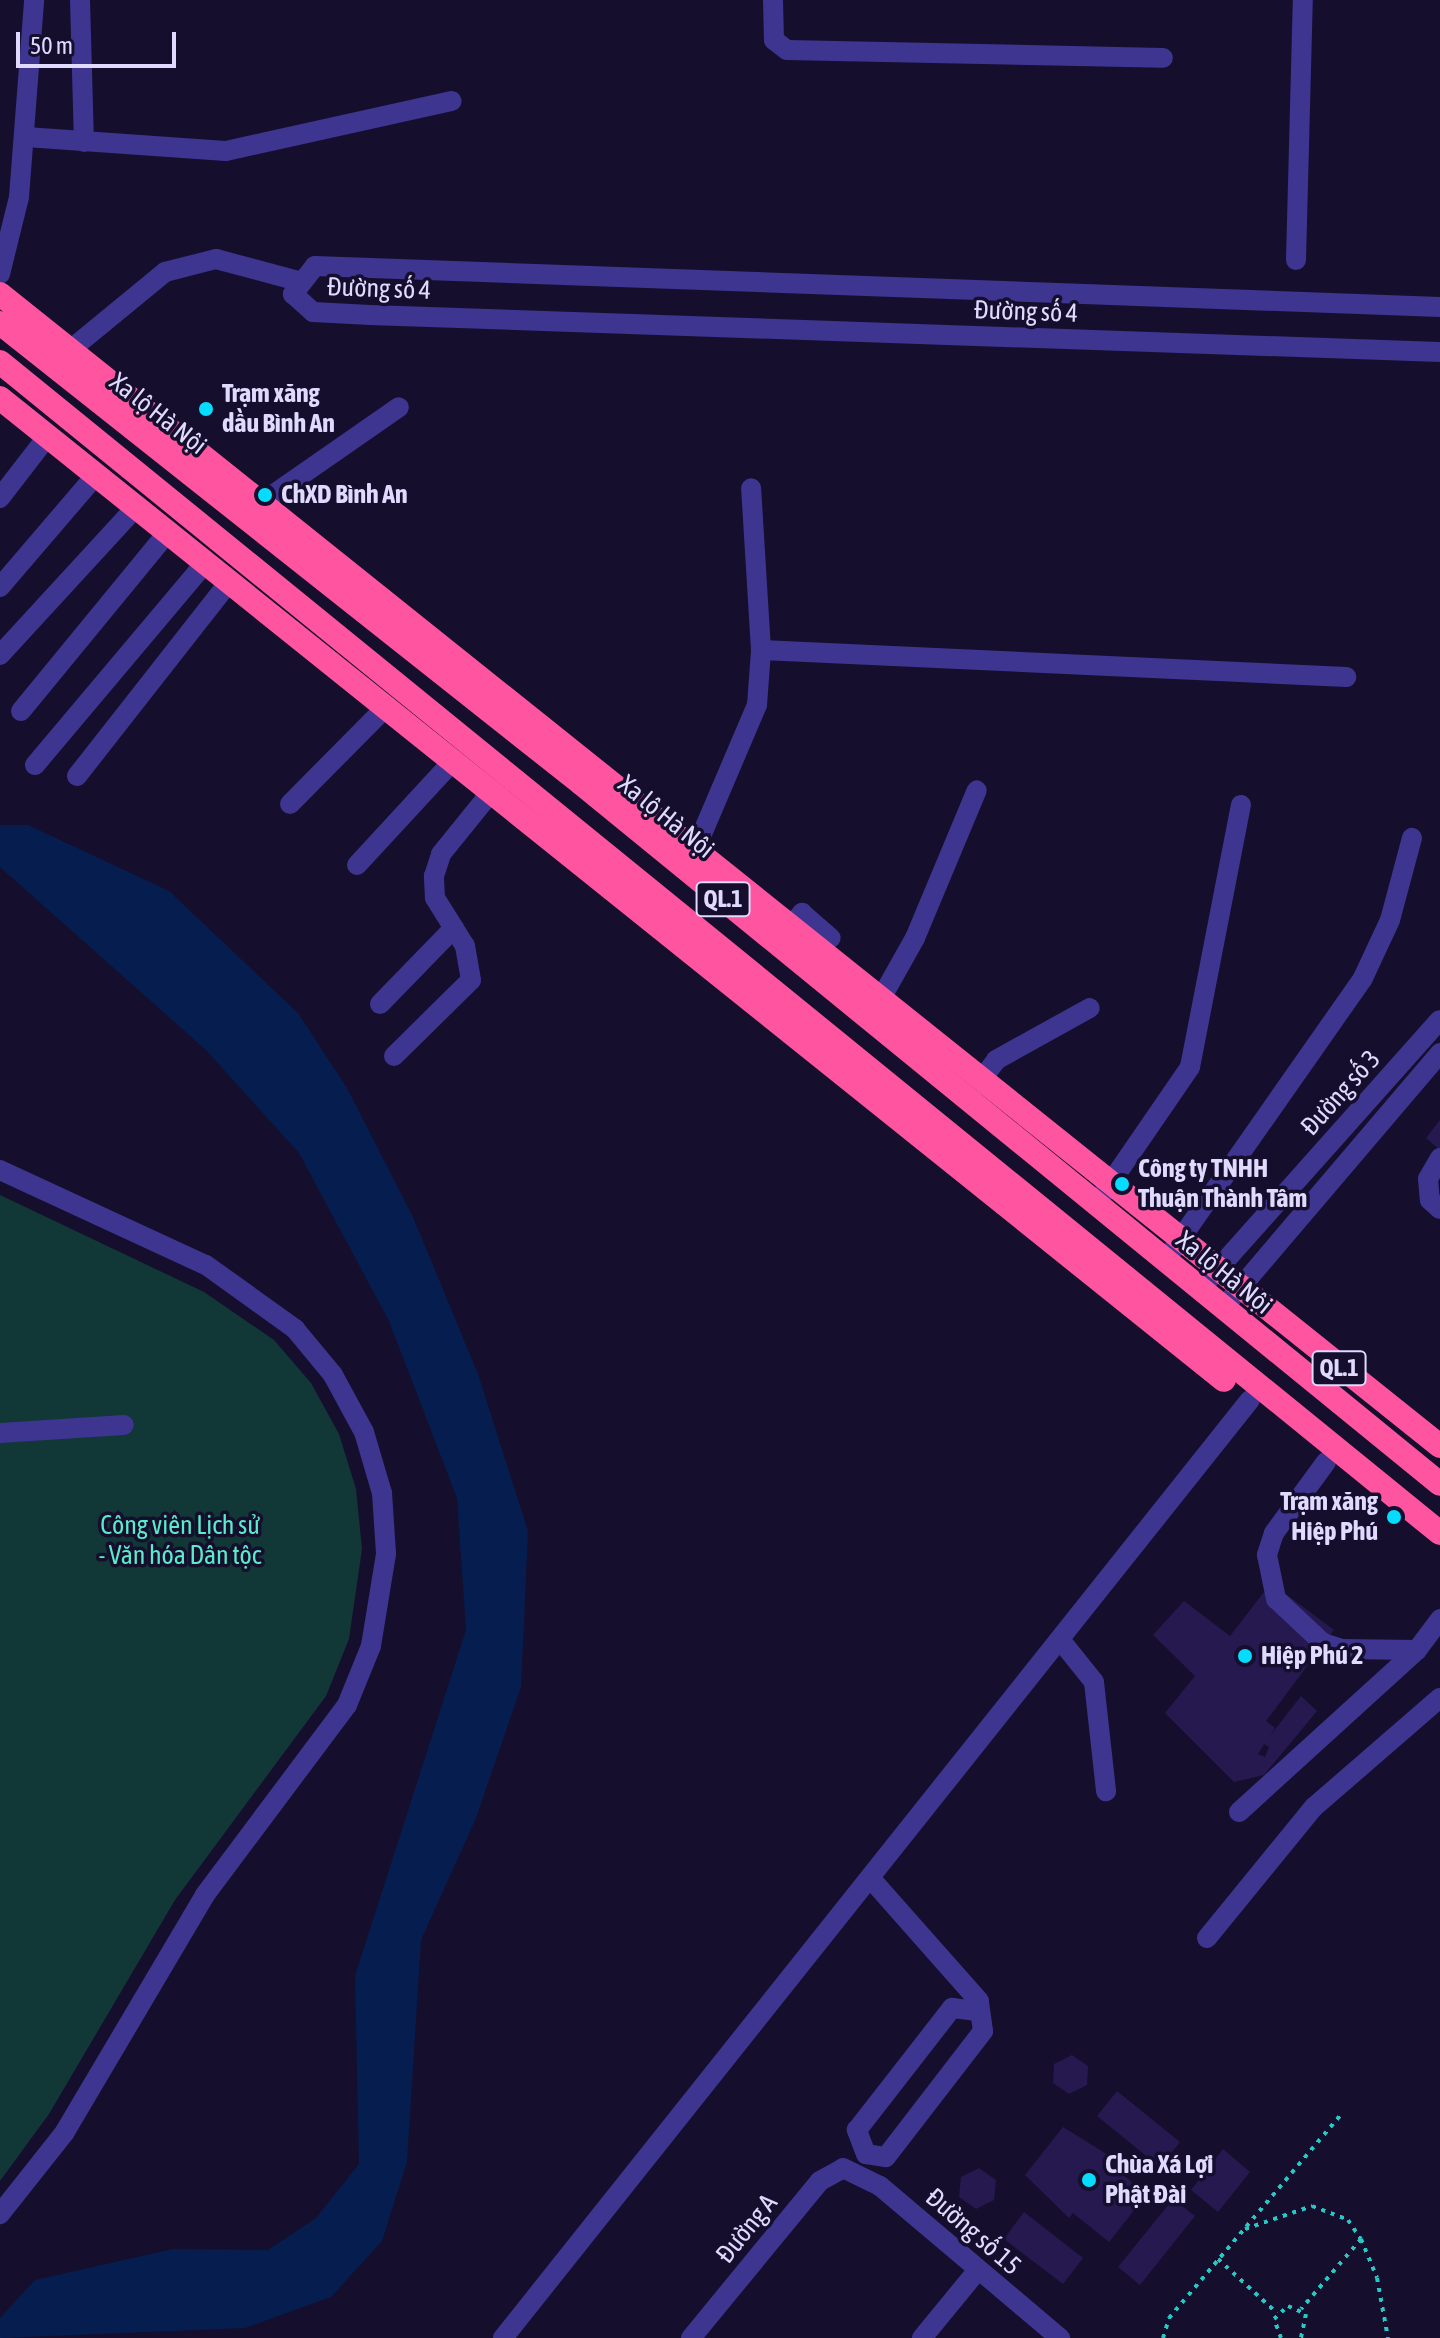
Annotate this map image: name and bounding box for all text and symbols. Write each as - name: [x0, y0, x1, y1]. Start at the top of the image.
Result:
- scale bar: [20, 16, 180, 66]
- text: 50 m: [30, 32, 73, 59]
- street label: Đường số 4: [327, 272, 431, 306]
- street label: Đường số 4: [974, 295, 1078, 329]
- street label: Xa lộ Hà Nội: [103, 367, 213, 461]
- place label: Trạm xăng dầu Bình An: [222, 378, 335, 440]
- marker: Trạm xăng dầu Bình An: [197, 400, 215, 418]
- place label: ChXD Bình An: [281, 479, 408, 511]
- marker: ChXD Bình An: [256, 486, 274, 504]
- street label: Xa lộ Hà Nội: [612, 769, 720, 865]
- road number: QL.1: [695, 879, 751, 919]
- street label: Đường số 3: [1295, 1044, 1387, 1142]
- place label: Công ty TNHH Thuận Thành Tâm: [1138, 1153, 1307, 1214]
- marker: Công ty TNHH Thuận Thành Tâm: [1113, 1175, 1131, 1193]
- street label: Xa lộ Hà Nội: [1170, 1225, 1278, 1321]
- road number: QL.1: [1311, 1348, 1367, 1388]
- place label: Trạm xăng Hiệp Phú: [1280, 1486, 1378, 1548]
- marker: Trạm xăng Hiệp Phú: [1385, 1508, 1403, 1526]
- park label: Công viên Lịch sử - Văn hóa Dân tộc: [99, 1510, 261, 1572]
- place label: Hiệp Phú 2: [1261, 1640, 1363, 1672]
- marker: Hiệp Phú 2: [1236, 1647, 1254, 1665]
- place label: Chùa Xá Lợi Phật Đài: [1105, 2149, 1213, 2210]
- marker: Chùa Xá Lợi Phật Đài: [1080, 2171, 1098, 2189]
- street label: Đường số 15: [919, 2182, 1027, 2282]
- street label: Đường A: [710, 2188, 784, 2270]

